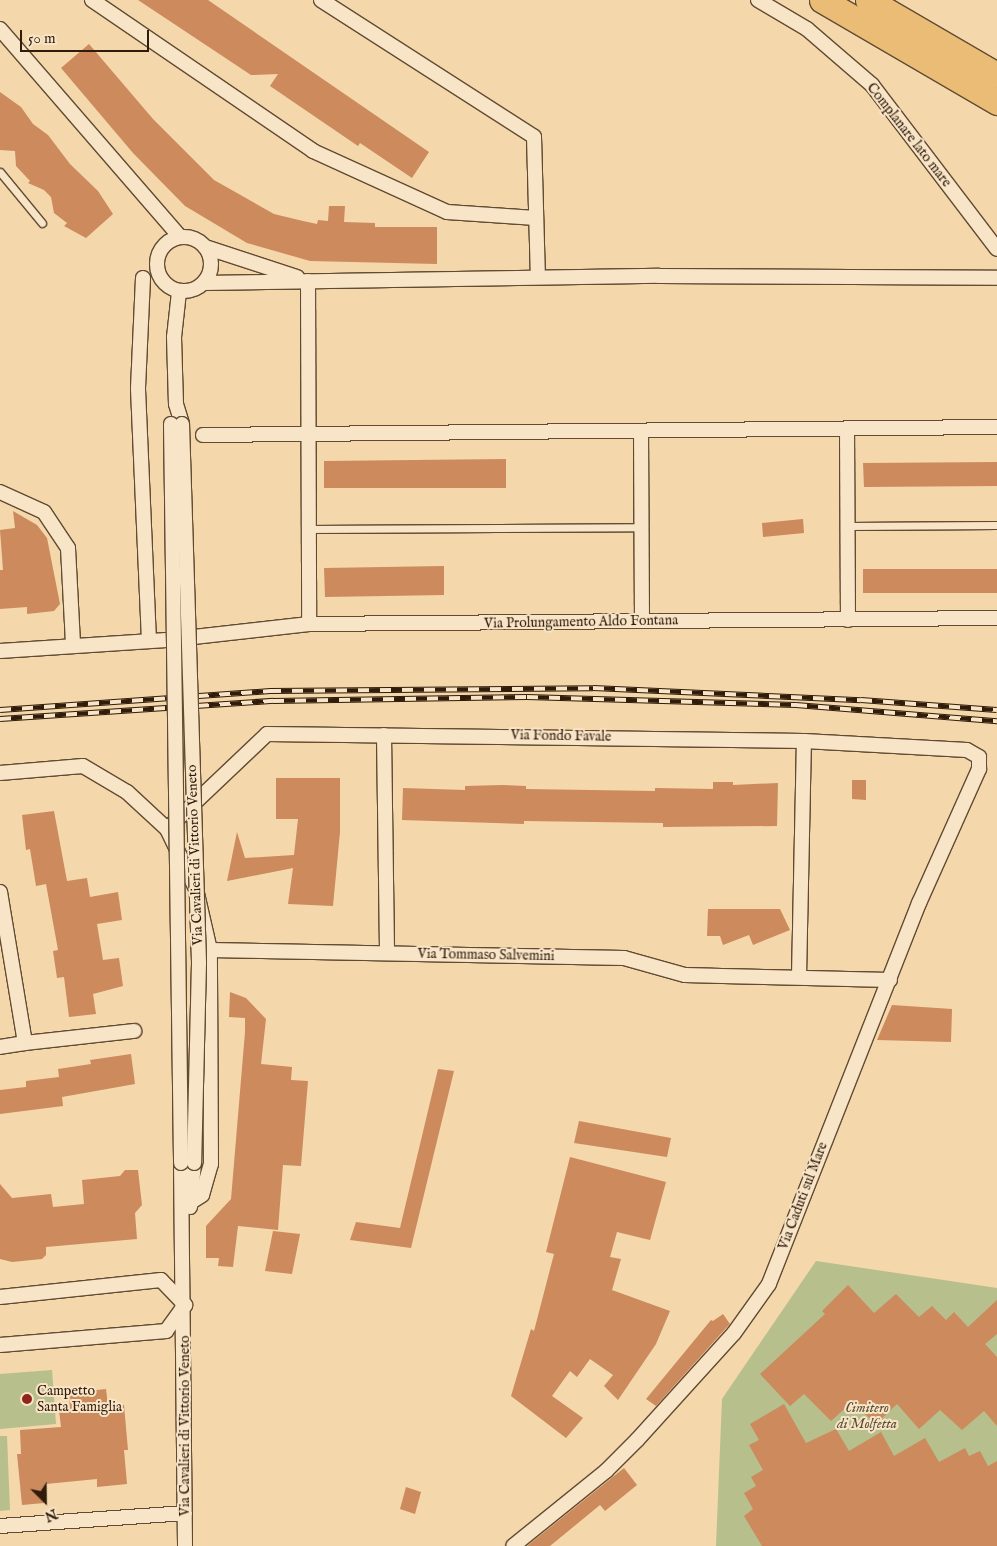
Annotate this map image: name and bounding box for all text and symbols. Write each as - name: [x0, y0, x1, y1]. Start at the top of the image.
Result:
- scale bar: [22, 20, 151, 52]
- text: 50 m: [28, 29, 56, 48]
- street label: Complanare lato mare: [863, 80, 955, 190]
- street label: Via Prolungamento Aldo Fontana: [484, 612, 678, 632]
- street label: Via Fondo Favale: [510, 727, 612, 745]
- street label: Via Cavalieri di Vittorio Veneto: [183, 764, 207, 946]
- street label: Via Tommaso Salvemini: [417, 945, 555, 965]
- street label: Via Caduti sul Mare: [775, 1140, 831, 1252]
- street label: Via Cavalieri di Vittorio Veneto: [177, 1336, 193, 1516]
- place label: Campetto Santa Famiglia: [37, 1383, 122, 1415]
- marker: Campetto Santa Famiglia: [21, 1393, 33, 1405]
- park label: Cimitero di Molfetta: [837, 1400, 897, 1432]
- north arrow: [20, 1476, 70, 1526]
- text: N: [42, 1504, 60, 1525]

